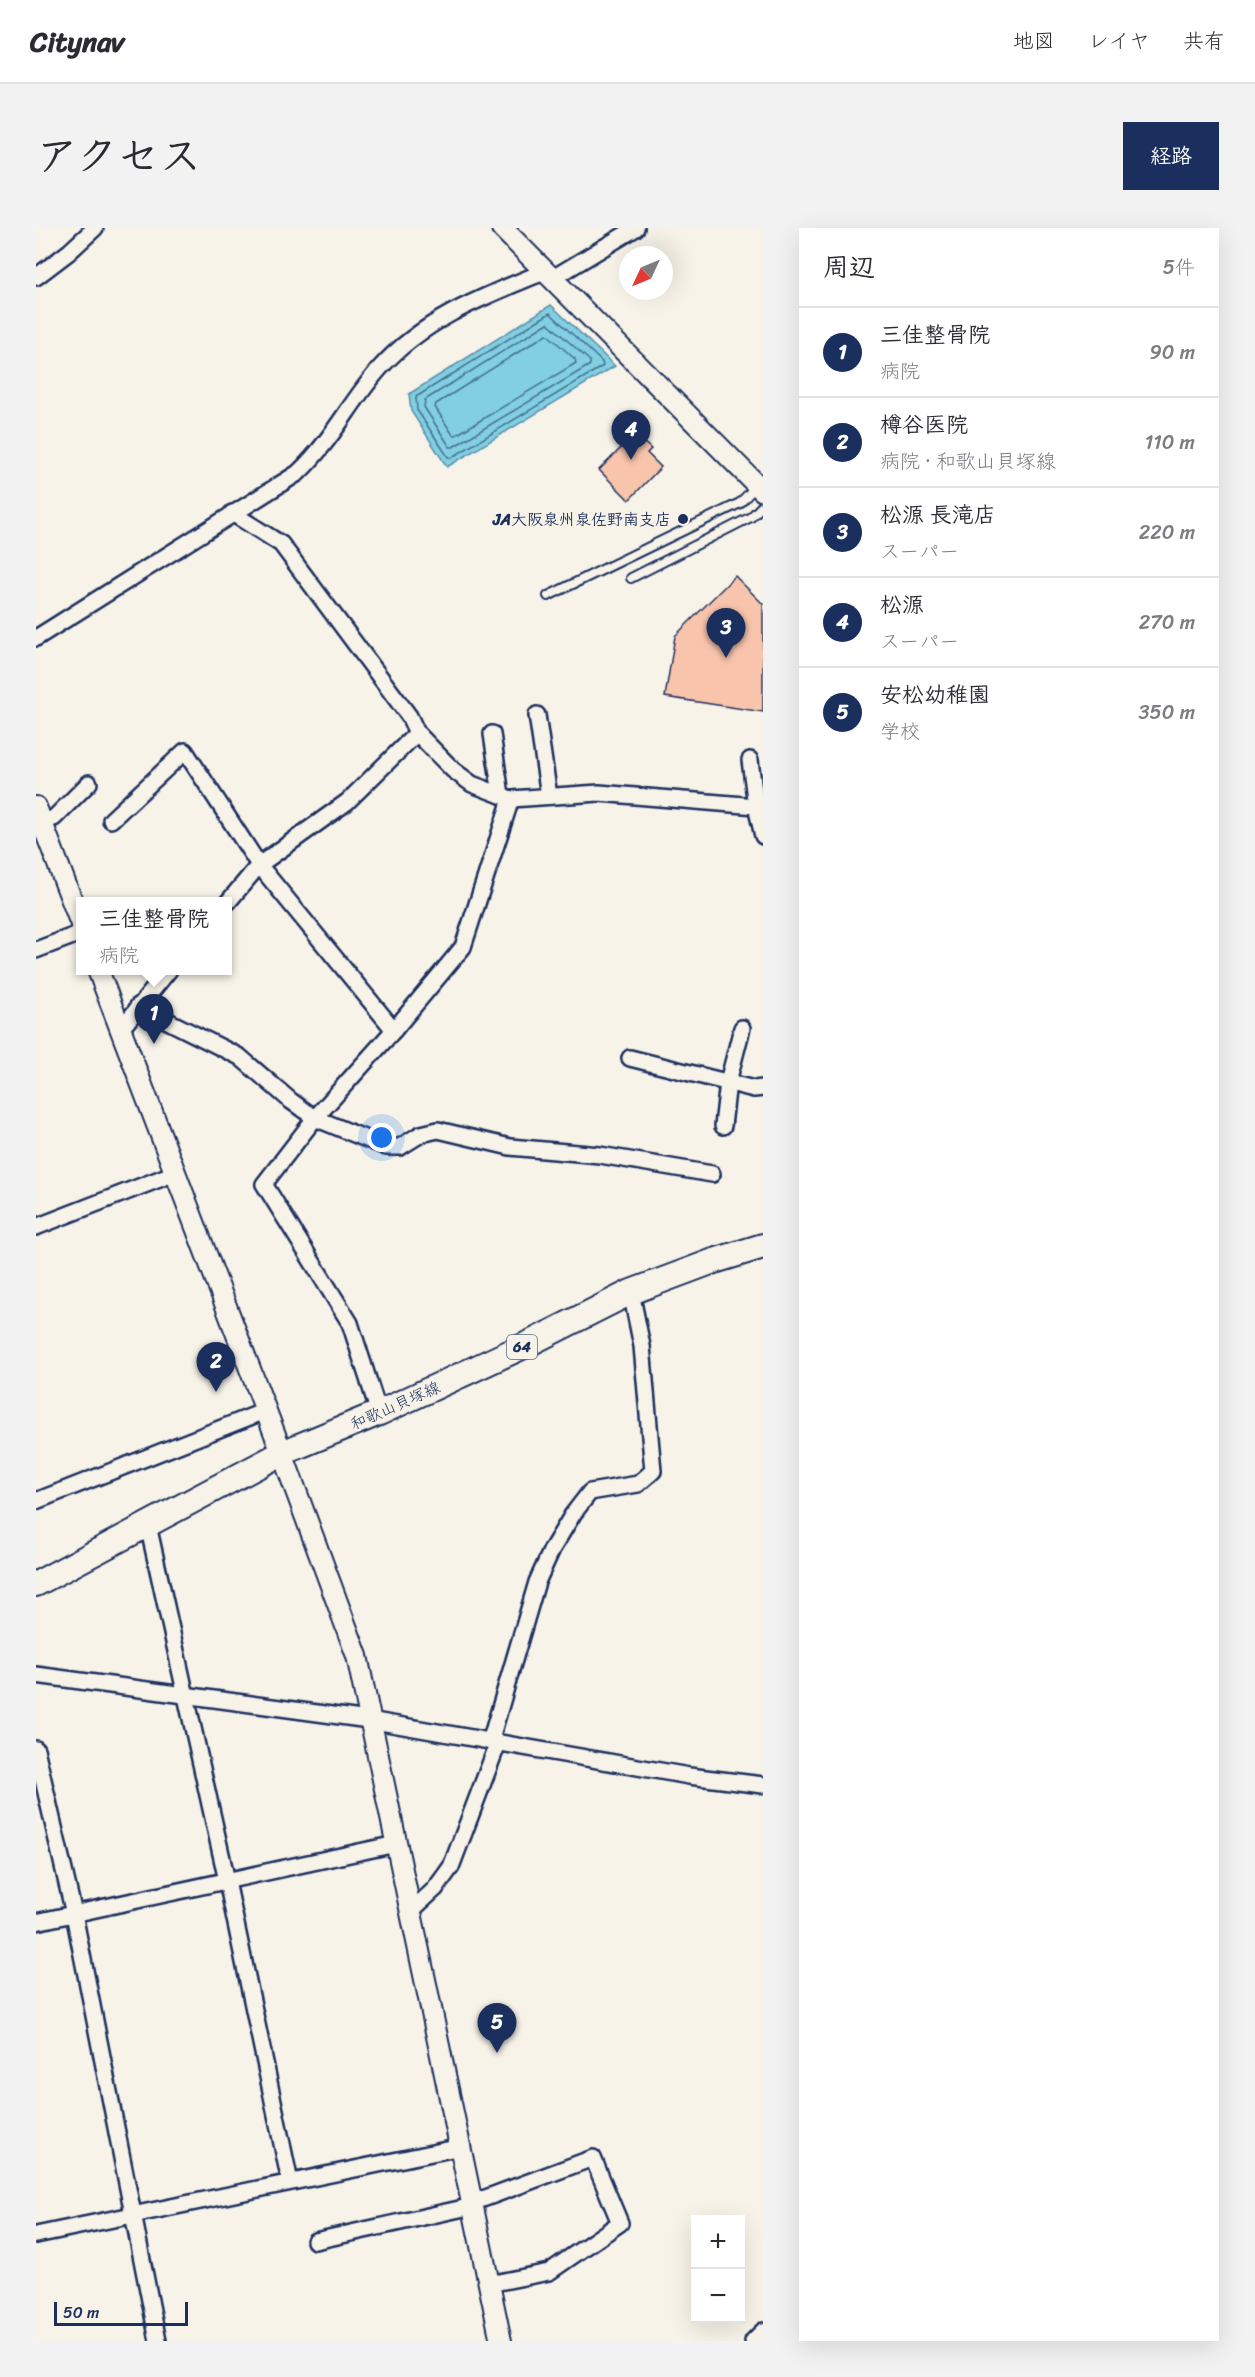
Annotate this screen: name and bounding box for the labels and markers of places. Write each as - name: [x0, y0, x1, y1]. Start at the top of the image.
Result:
- pin: 4: [612, 410, 650, 460]
- place label: JA大阪泉州泉佐野南支店: [492, 505, 671, 534]
- marker: JA大阪泉州泉佐野南支店: [676, 512, 690, 526]
- pin: 3: [706, 608, 746, 658]
- pin: 1: [134, 994, 174, 1044]
- pin: 2: [196, 1342, 236, 1392]
- pin: 5: [478, 2004, 516, 2053]

